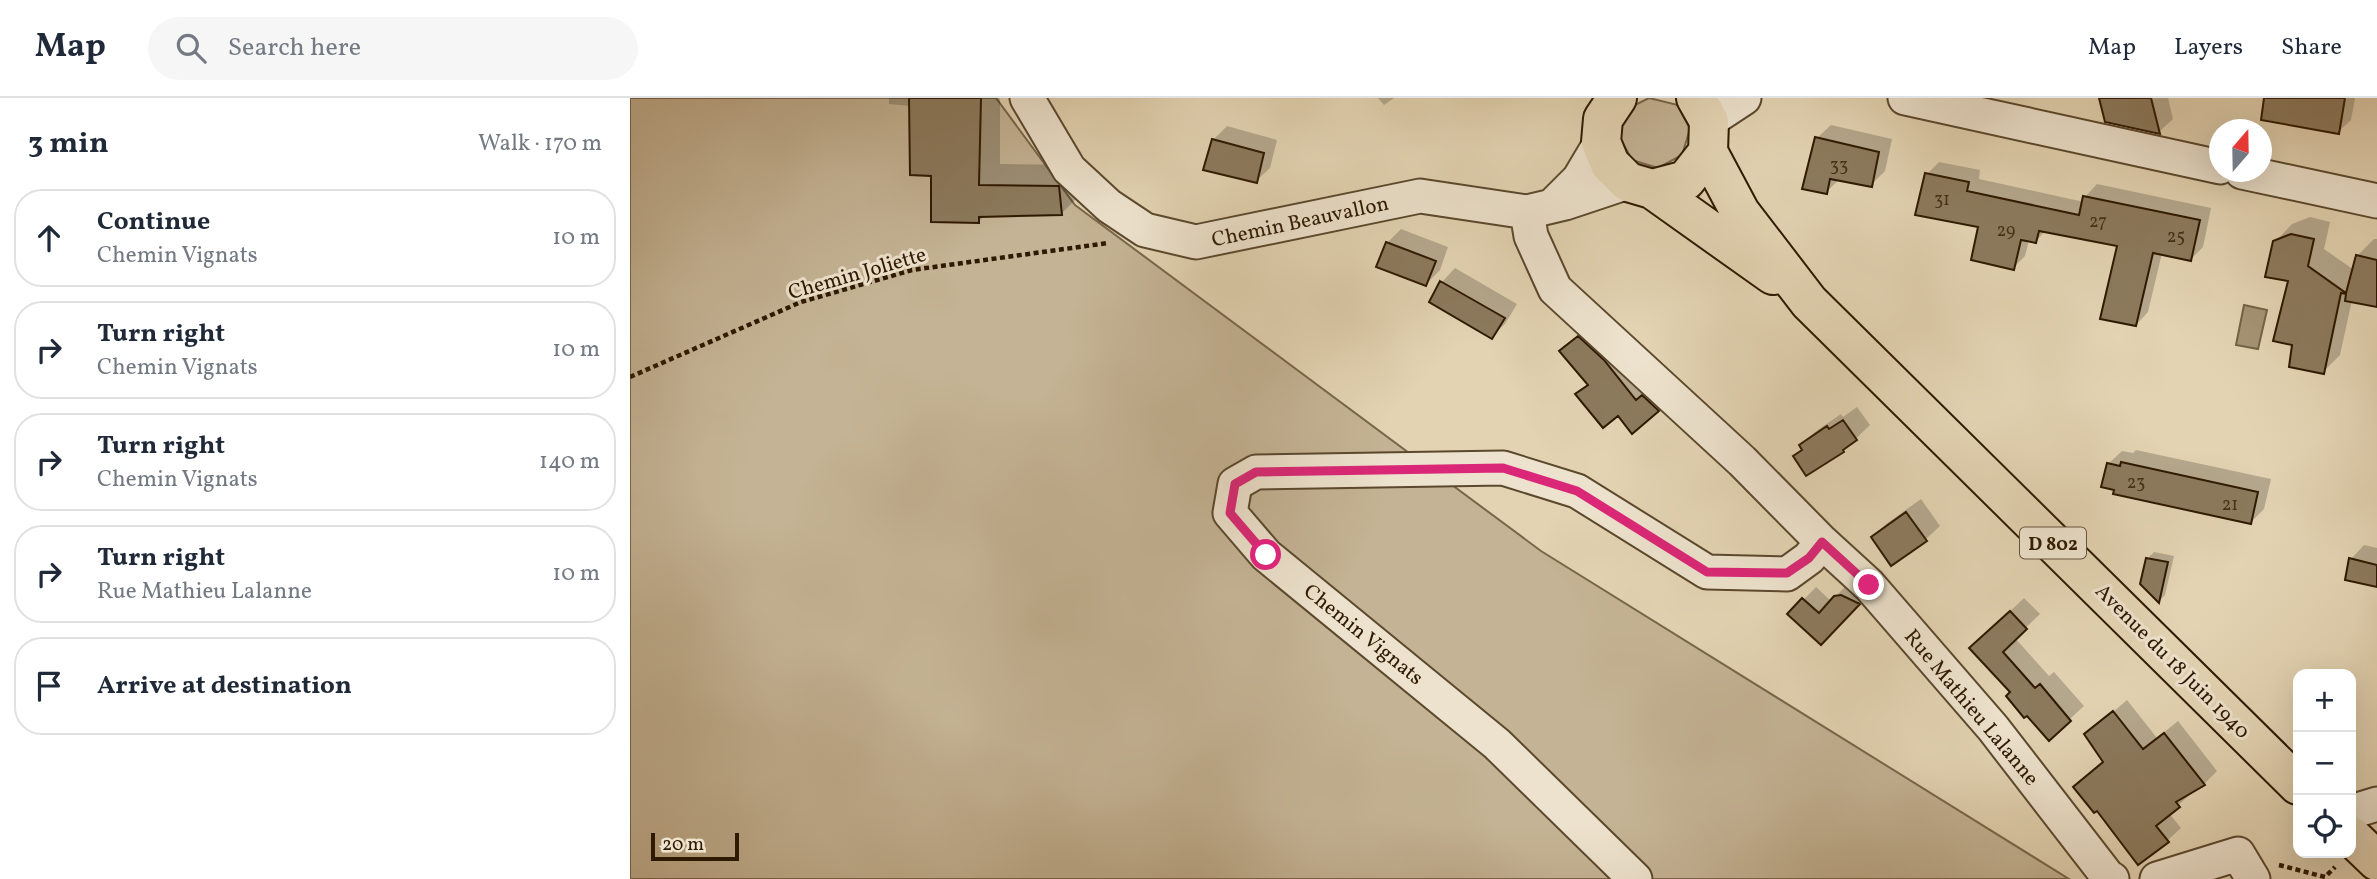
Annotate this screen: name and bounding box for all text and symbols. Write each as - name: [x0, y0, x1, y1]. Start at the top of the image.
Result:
- search box: [148, 17, 638, 80]
- text: Map: [35, 25, 106, 71]
- icon: search: [172, 29, 210, 67]
- text: Search here: [228, 30, 361, 66]
- text: Map: [2088, 31, 2136, 65]
- text: Layers: [2174, 31, 2243, 65]
- text: Share: [2281, 31, 2342, 65]
- north arrow: [2209, 119, 2272, 182]
- text: 3 min: [28, 123, 109, 165]
- text: Walk · 170 m: [478, 128, 602, 160]
- house number: 33: [1830, 154, 1848, 179]
- house number: 31: [1934, 188, 1950, 213]
- street label: Chemin Beauvallon: [1209, 190, 1392, 255]
- text: Continue: [97, 204, 210, 240]
- house number: 27: [2089, 210, 2107, 235]
- icon: ahead: [30, 219, 68, 257]
- house number: 29: [1997, 219, 2015, 244]
- text: 10 m: [552, 222, 600, 254]
- house number: 25: [2167, 225, 2185, 250]
- text: Chemin Vignats: [97, 240, 258, 272]
- street label: Chemin Joliette: [785, 241, 930, 308]
- text: Turn right: [97, 316, 225, 352]
- icon: right: [30, 331, 68, 369]
- text: 10 m: [552, 334, 600, 366]
- text: Chemin Vignats: [97, 352, 258, 384]
- text: Turn right: [97, 428, 225, 464]
- icon: right: [30, 443, 68, 481]
- text: 140 m: [539, 446, 600, 478]
- text: Chemin Vignats: [97, 464, 258, 496]
- house number: 23: [2127, 471, 2145, 496]
- house number: 21: [2222, 493, 2238, 518]
- road number: D 802: [2020, 528, 2086, 558]
- route start: [1250, 539, 1281, 570]
- text: Turn right: [97, 540, 225, 576]
- icon: right: [30, 555, 68, 593]
- text: 10 m: [552, 558, 600, 590]
- route end: [1853, 569, 1884, 600]
- text: Rue Mathieu Lalanne: [97, 576, 312, 608]
- street label: Chemin Vignats: [1297, 578, 1429, 693]
- street label: Avenue du 18 Juin 1940: [2088, 578, 2256, 746]
- street label: Rue Mathieu Lalanne: [1897, 623, 2045, 792]
- icon: arrive: [30, 667, 68, 705]
- text: Arrive at destination: [97, 668, 352, 704]
- map controls: [2293, 669, 2356, 858]
- button: +: [2293, 669, 2356, 732]
- button: −: [2293, 732, 2356, 795]
- button: locate: [2293, 795, 2356, 858]
- scale bar: [651, 830, 738, 862]
- text: 20 m: [662, 832, 704, 858]

